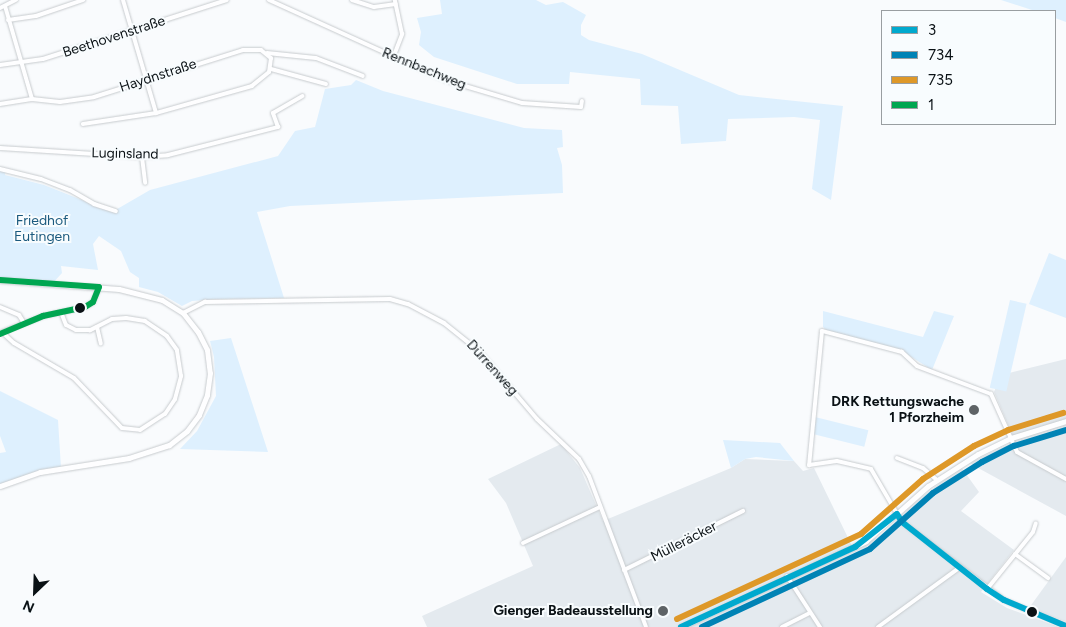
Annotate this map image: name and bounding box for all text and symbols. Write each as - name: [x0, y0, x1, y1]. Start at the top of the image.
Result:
- legend: [881, 10, 1056, 125]
- street label: Beethovenstraße: [61, 13, 167, 61]
- text: 3: [928, 21, 936, 39]
- street label: Rennbachweg: [379, 44, 469, 94]
- text: 734: [928, 46, 954, 64]
- street label: Haydnstraße: [117, 56, 199, 96]
- text: 735: [928, 71, 953, 89]
- text: 1: [928, 96, 934, 114]
- street label: Luginsland: [91, 145, 159, 163]
- park label: Friedhof Eutingen: [14, 213, 70, 246]
- unlabelled marker: [75, 303, 85, 313]
- street label: Dürrenweg: [463, 337, 521, 399]
- place label: DRK Rettungswache 1 Pforzheim: [831, 394, 964, 427]
- marker: DRK Rettungswache 1 Pforzheim: [968, 404, 980, 416]
- street label: Mülleräcker: [648, 518, 720, 566]
- north arrow: [10, 567, 60, 617]
- text: N: [20, 596, 37, 616]
- place label: Gienger Badeausstellung: [493, 603, 653, 619]
- marker: Gienger Badeausstellung: [657, 605, 669, 617]
- unlabelled marker: [1027, 607, 1037, 617]

